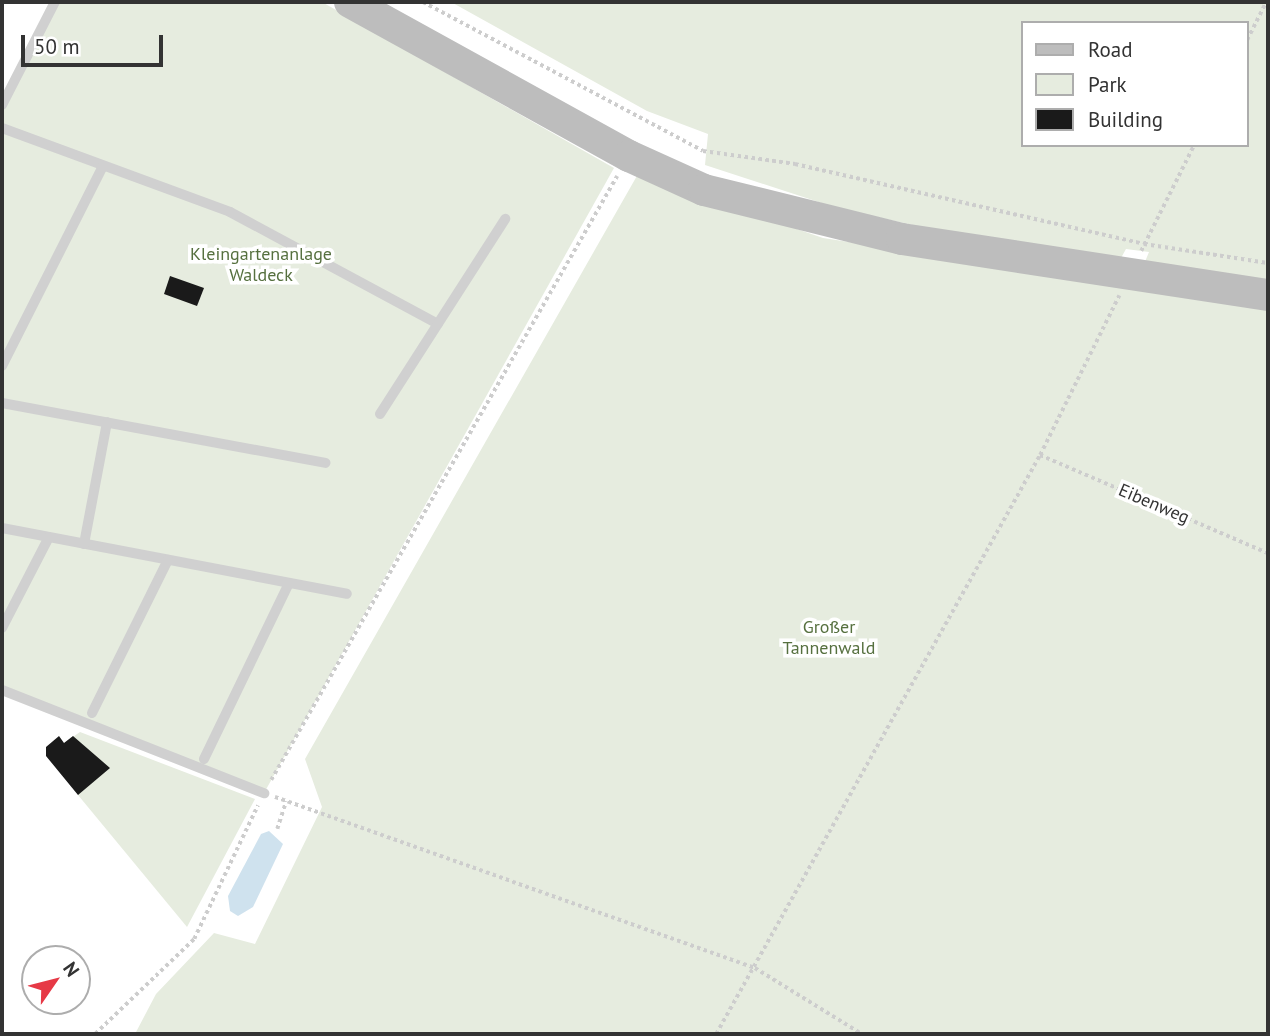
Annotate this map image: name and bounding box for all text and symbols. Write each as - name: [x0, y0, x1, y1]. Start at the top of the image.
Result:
- scale bar: [24, 21, 166, 65]
- legend: [1021, 21, 1249, 147]
- text: 50 m: [34, 33, 80, 60]
- text: Road: [1088, 36, 1132, 63]
- text: Park: [1088, 71, 1127, 98]
- text: Building: [1088, 106, 1163, 133]
- park label: Kleingartenanlage Waldeck: [190, 244, 332, 286]
- street label: Eibenweg: [1115, 479, 1193, 529]
- park label: Großer Tannenwald: [783, 617, 875, 660]
- north arrow: [21, 945, 91, 1015]
- text: N: [58, 957, 85, 981]

